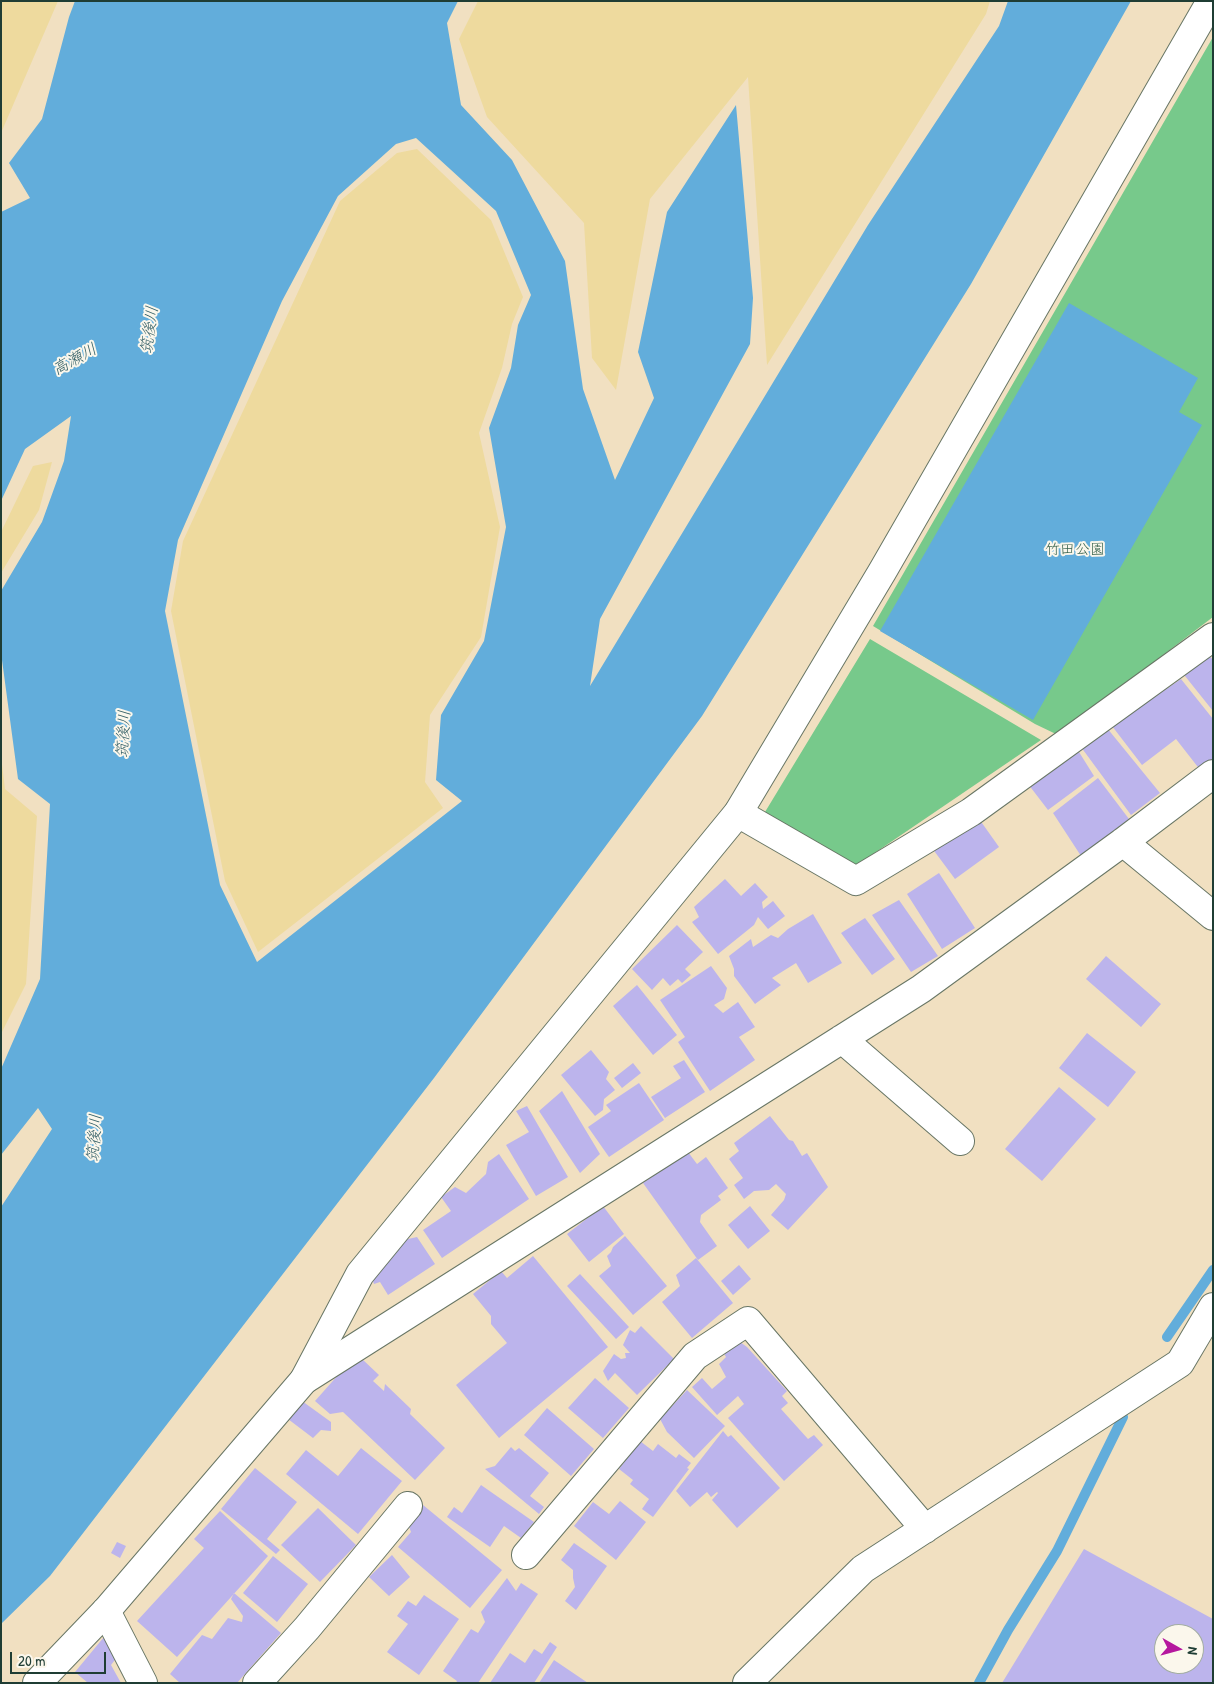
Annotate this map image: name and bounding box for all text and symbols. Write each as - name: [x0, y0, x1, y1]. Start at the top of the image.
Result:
- water label: 筑後川: [137, 305, 163, 355]
- water label: 高瀬川: [49, 340, 101, 380]
- park label: 竹田公園: [1045, 541, 1105, 559]
- water label: 筑後川: [113, 710, 135, 758]
- water label: 筑後川: [84, 1113, 106, 1163]
- north arrow: [1154, 1624, 1204, 1674]
- scale bar: [12, 1642, 109, 1674]
- text: N: [1184, 1646, 1203, 1656]
- text: 20 m: [18, 1650, 45, 1671]

